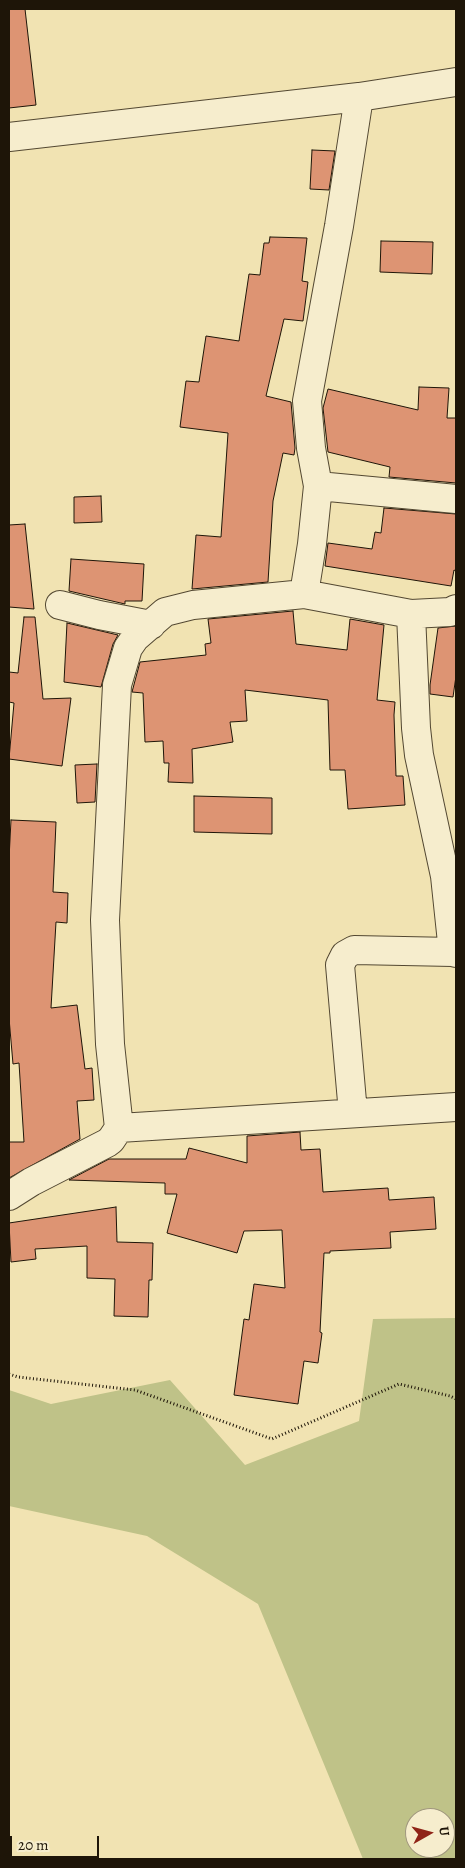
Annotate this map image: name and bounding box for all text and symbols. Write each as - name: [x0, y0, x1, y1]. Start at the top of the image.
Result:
- north arrow: [405, 1808, 455, 1858]
- scale bar: [12, 1826, 101, 1858]
- text: U: [434, 1826, 454, 1837]
- text: 20 m: [18, 1835, 49, 1855]

